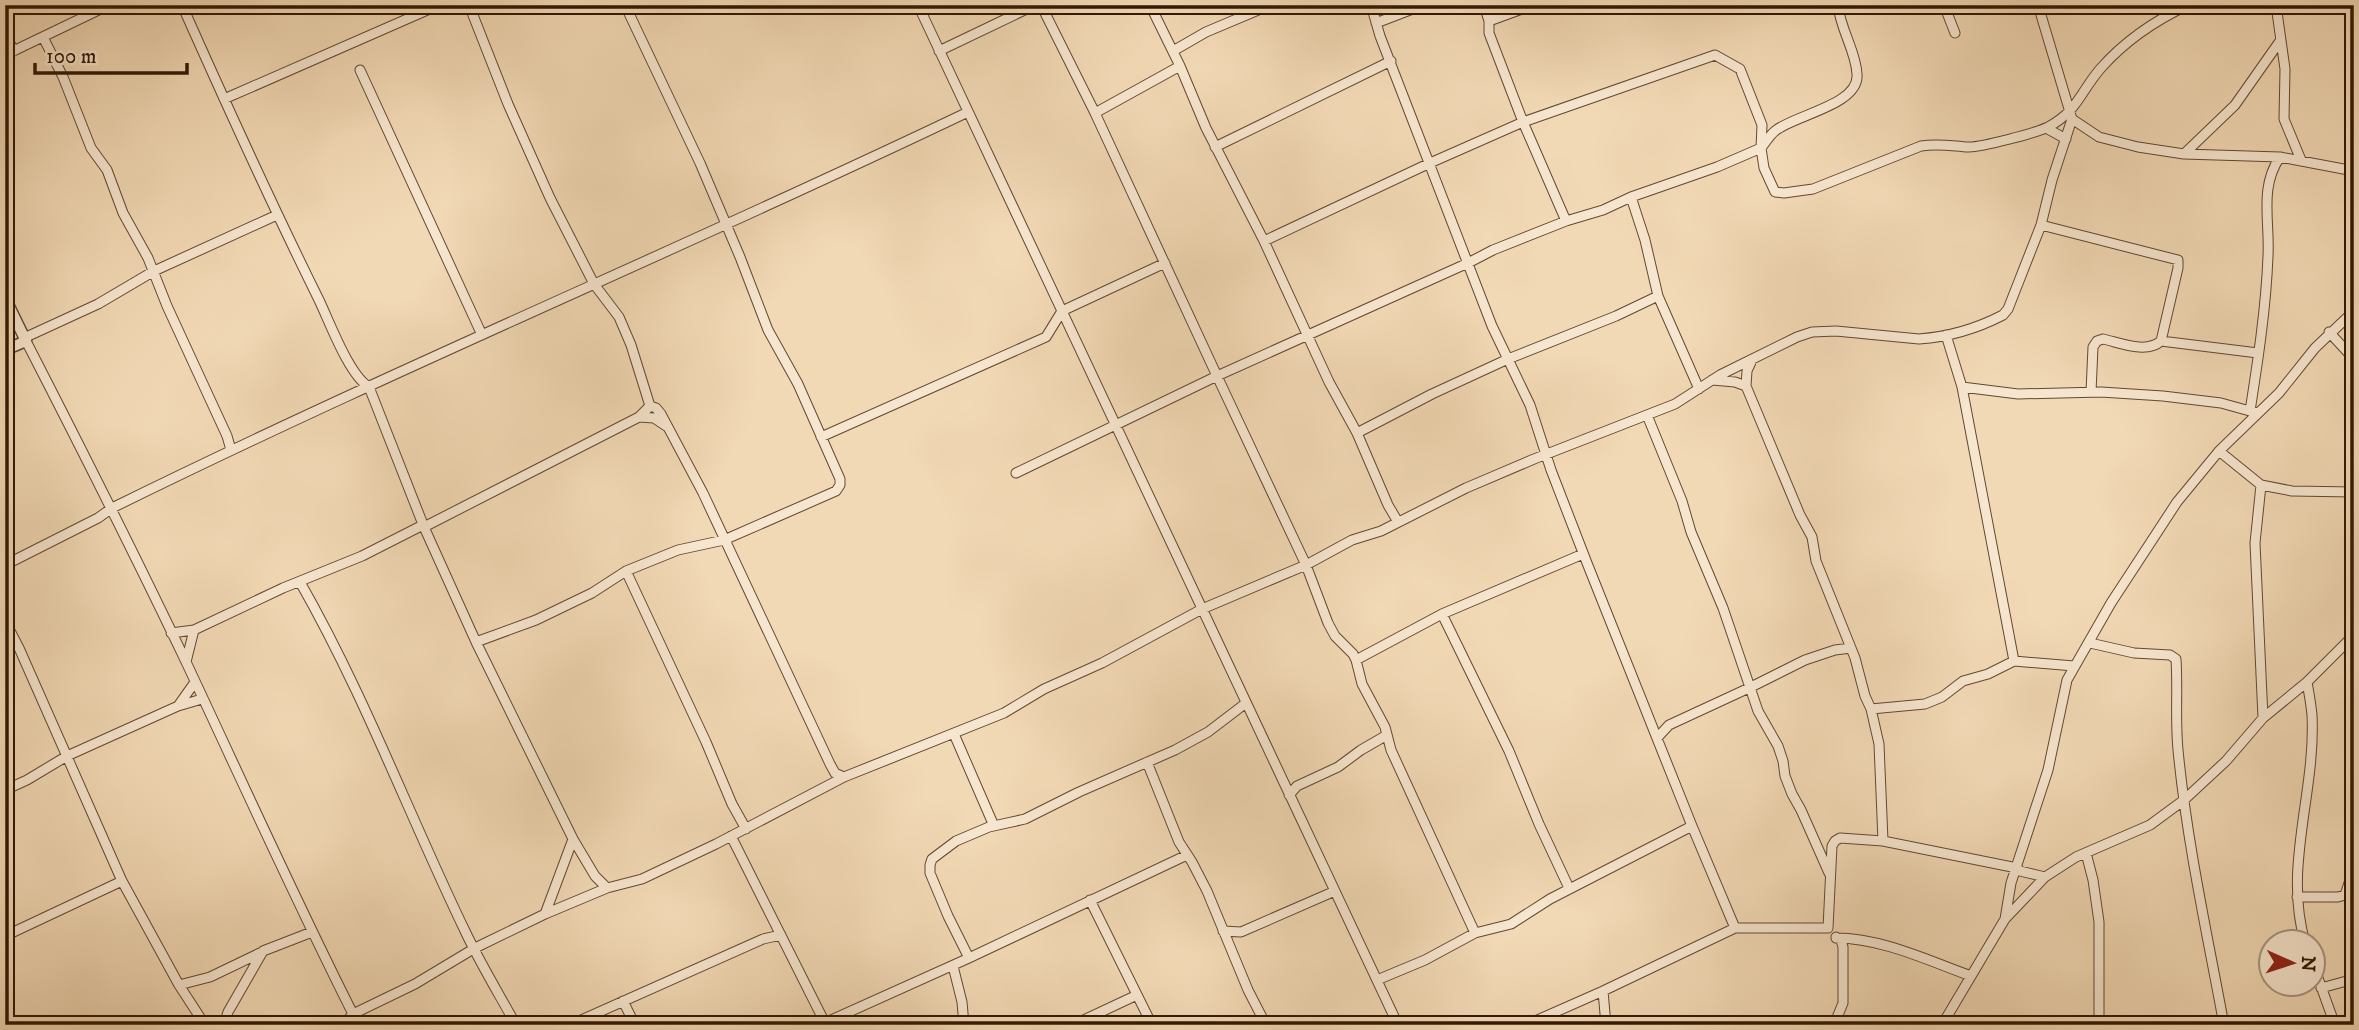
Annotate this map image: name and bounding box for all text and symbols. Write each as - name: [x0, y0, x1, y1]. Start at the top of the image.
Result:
- scale bar: [35, 32, 187, 76]
- text: 100 m: [46, 44, 97, 70]
- north arrow: [2258, 928, 2328, 998]
- text: N: [2296, 955, 2319, 973]

